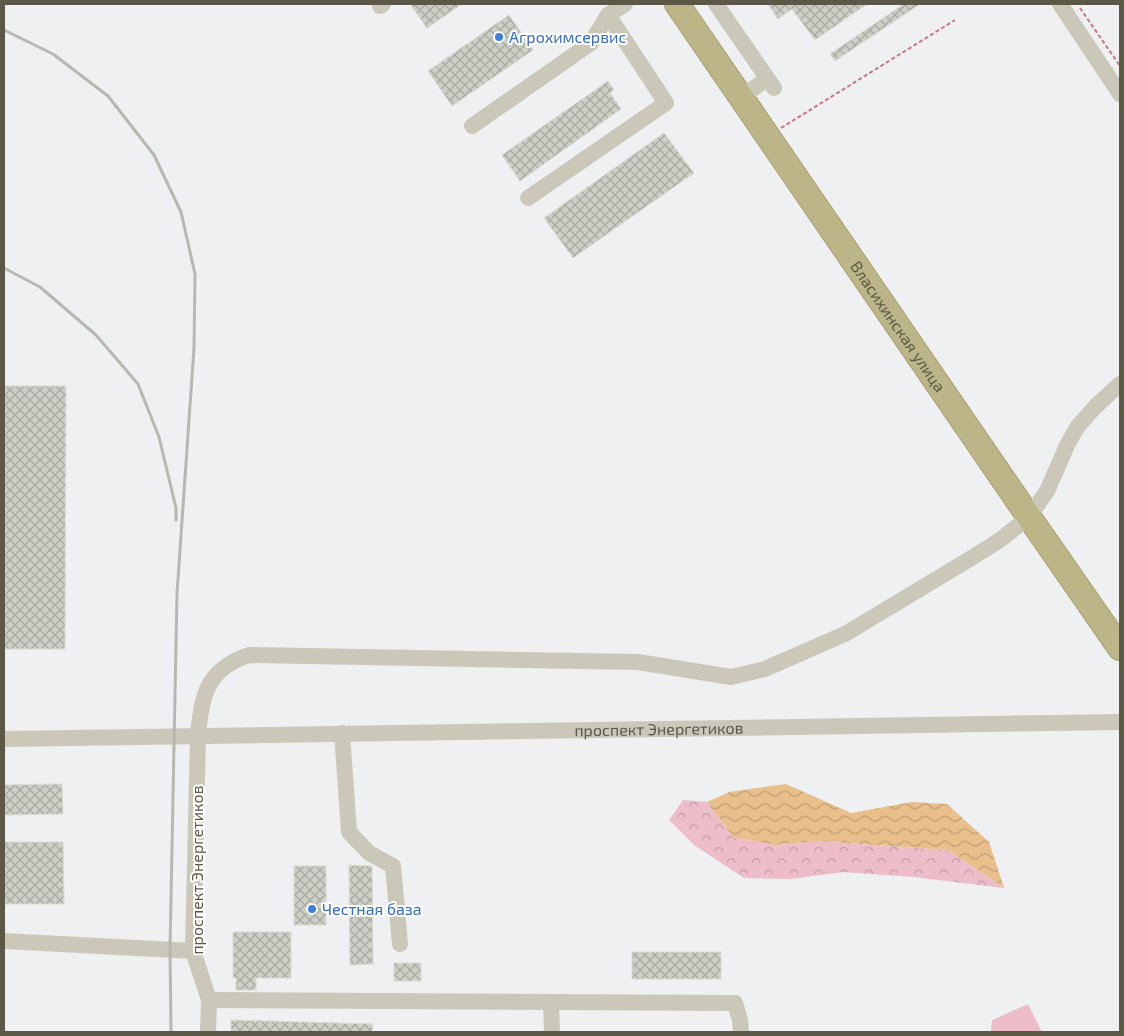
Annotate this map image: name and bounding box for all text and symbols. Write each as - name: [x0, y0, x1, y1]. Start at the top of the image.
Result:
- place label: Агрохимсервис: [509, 27, 626, 46]
- marker: Агрохимсервис: [493, 31, 505, 43]
- street label: Власихинская улица: [847, 257, 950, 395]
- street label: проспект Энергетиков: [574, 718, 744, 739]
- street label: проспект Энергетиков: [187, 785, 206, 955]
- place label: Честная база: [322, 899, 422, 918]
- marker: Честная база: [306, 903, 318, 915]

